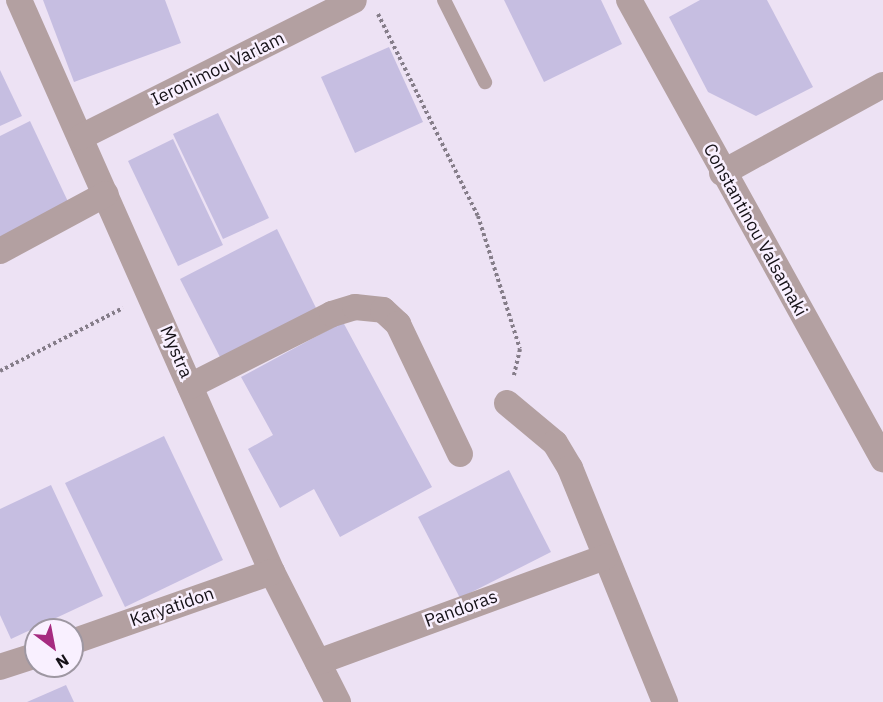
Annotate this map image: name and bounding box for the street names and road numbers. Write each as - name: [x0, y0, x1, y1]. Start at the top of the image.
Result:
- street label: Ieronimou Varlam: [148, 27, 288, 111]
- street label: Constantinou Valsamaki: [698, 140, 812, 320]
- street label: Mystra: [155, 323, 197, 381]
- street label: Karyatidon: [127, 583, 217, 631]
- street label: Pandoras: [422, 586, 500, 632]

